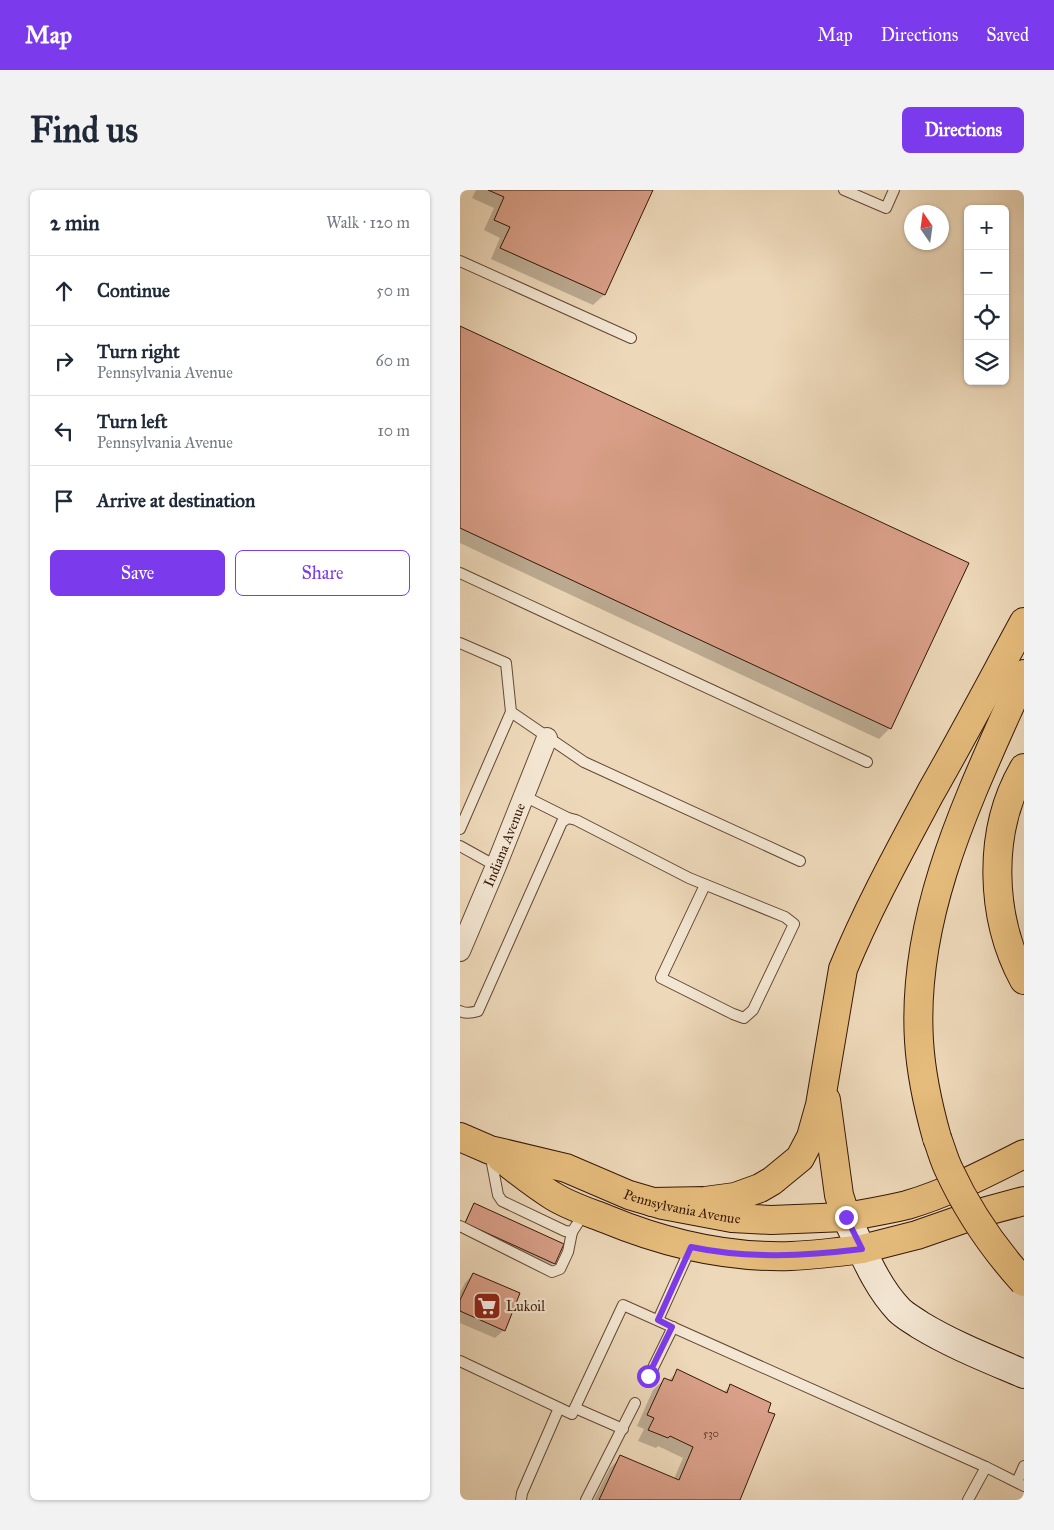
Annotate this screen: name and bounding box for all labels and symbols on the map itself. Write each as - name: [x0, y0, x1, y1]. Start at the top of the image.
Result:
- north arrow: [904, 205, 949, 250]
- street label: Indiana Avenue: [480, 800, 529, 889]
- street label: Pennsylvania Avenue: [621, 1185, 741, 1227]
- route end: [835, 1206, 858, 1229]
- supermarket icon: Lukoil: [472, 1291, 502, 1321]
- place label: Lukoil: [506, 1298, 545, 1315]
- route start: [637, 1365, 660, 1388]
- house number: 530: [703, 1427, 719, 1440]

